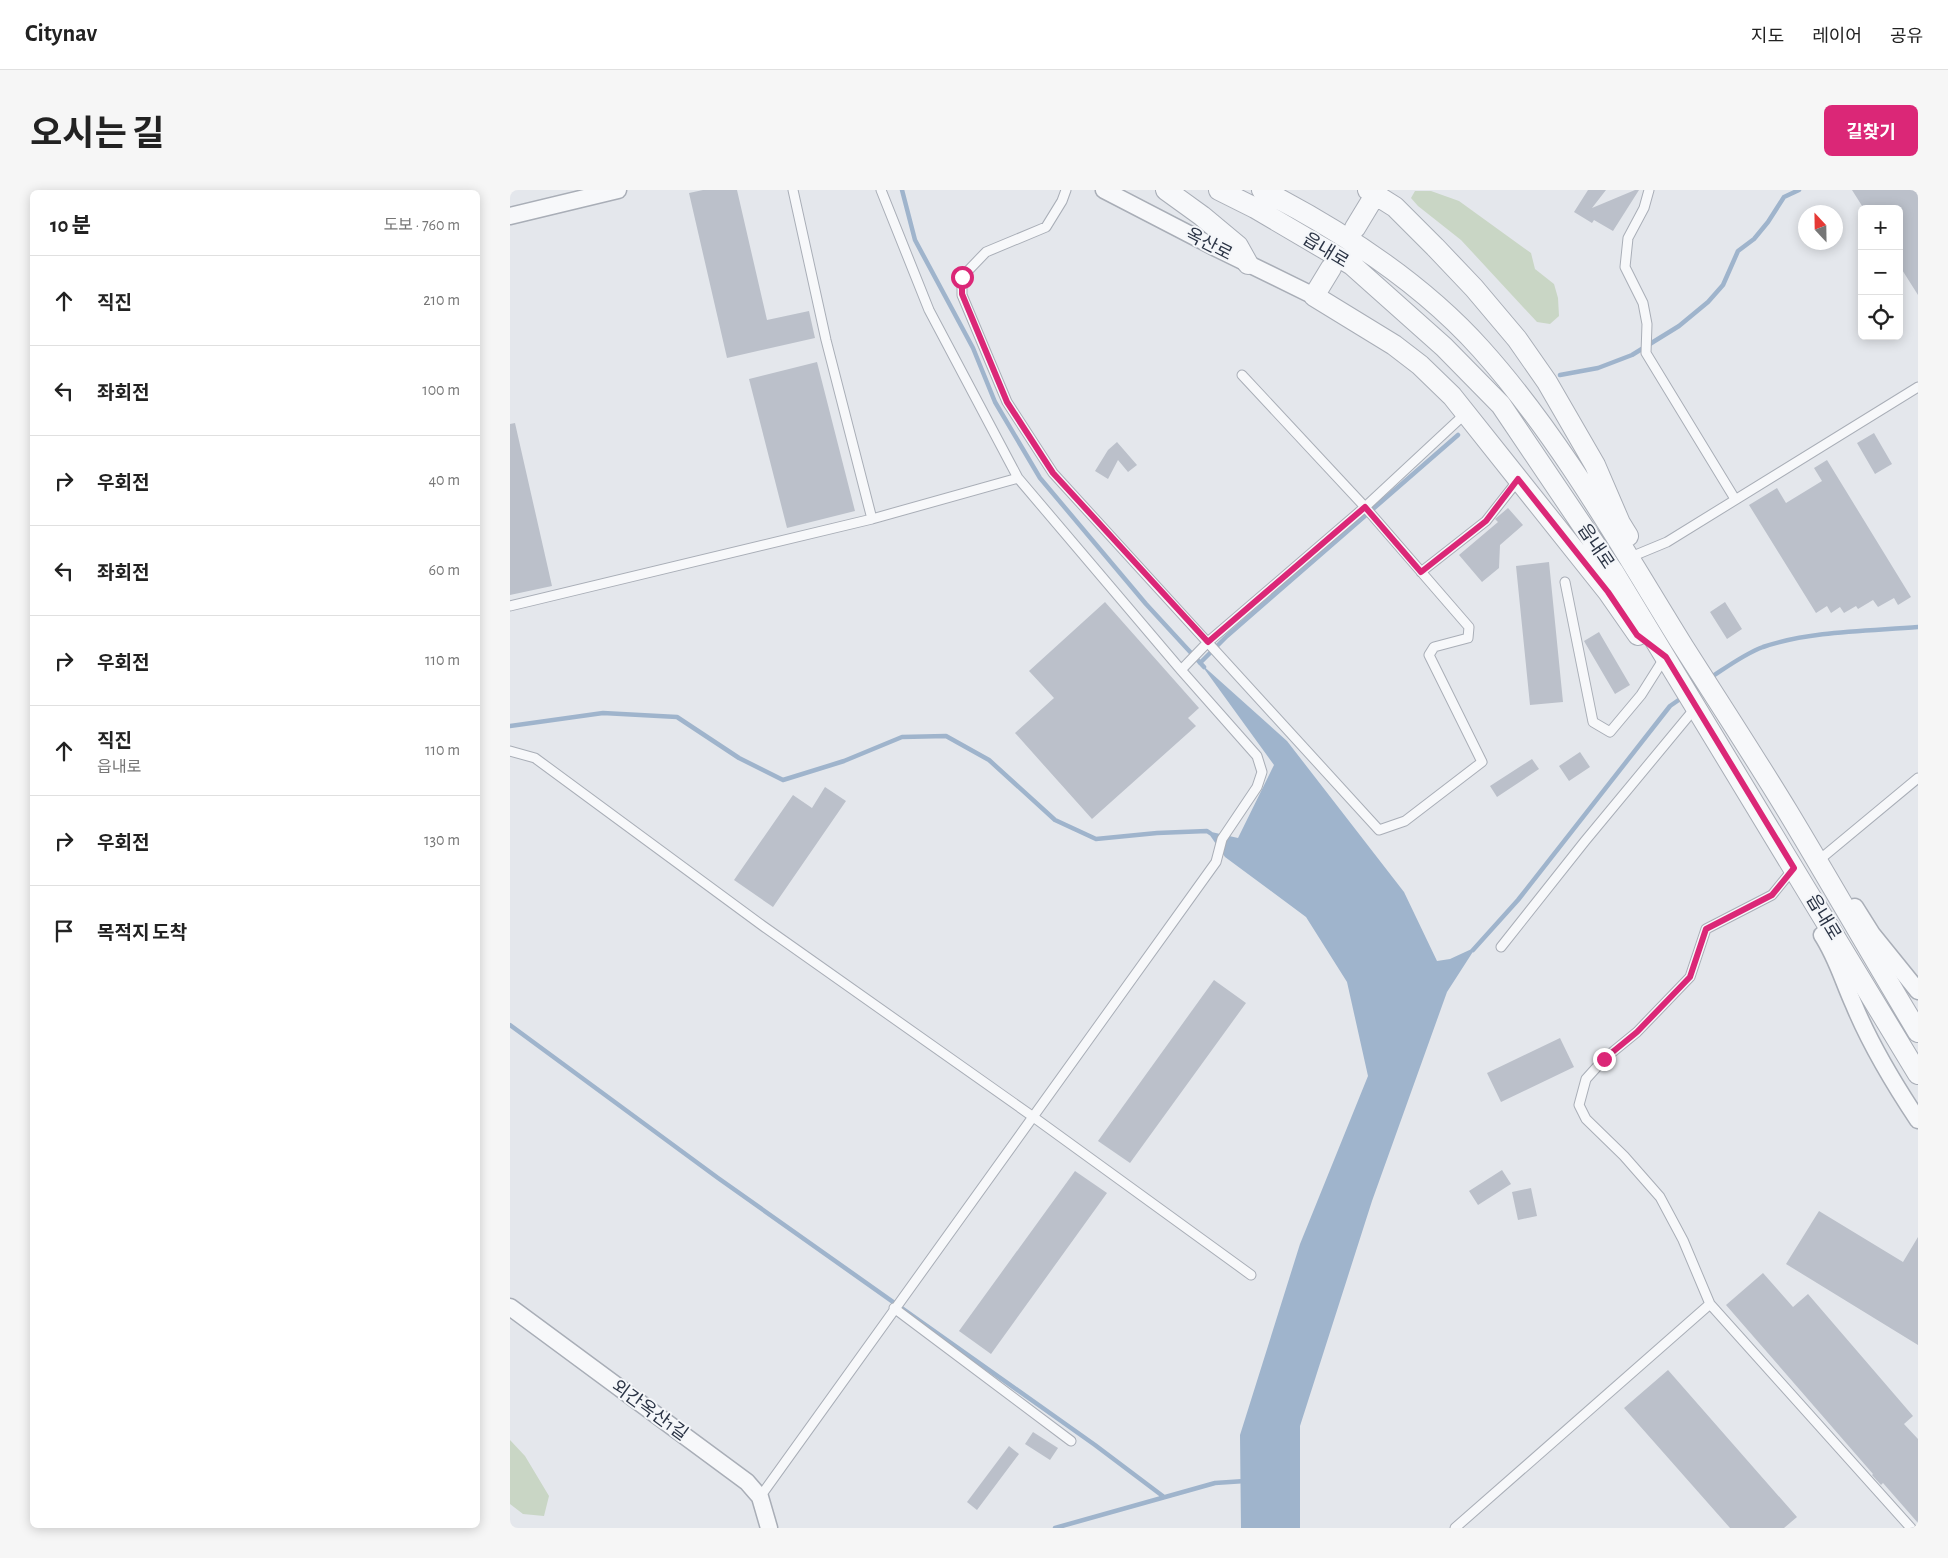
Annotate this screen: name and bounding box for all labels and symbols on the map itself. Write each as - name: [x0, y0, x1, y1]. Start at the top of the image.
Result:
- north arrow: [1798, 205, 1843, 250]
- street label: 옥산로: [1182, 225, 1235, 264]
- street label: 읍내로: [1300, 229, 1352, 271]
- route start: [951, 266, 974, 289]
- street label: 읍내로: [1574, 520, 1617, 572]
- street label: 읍내로: [1803, 891, 1845, 943]
- route end: [1593, 1048, 1616, 1071]
- street label: 외간옥산1길: [608, 1376, 692, 1444]

